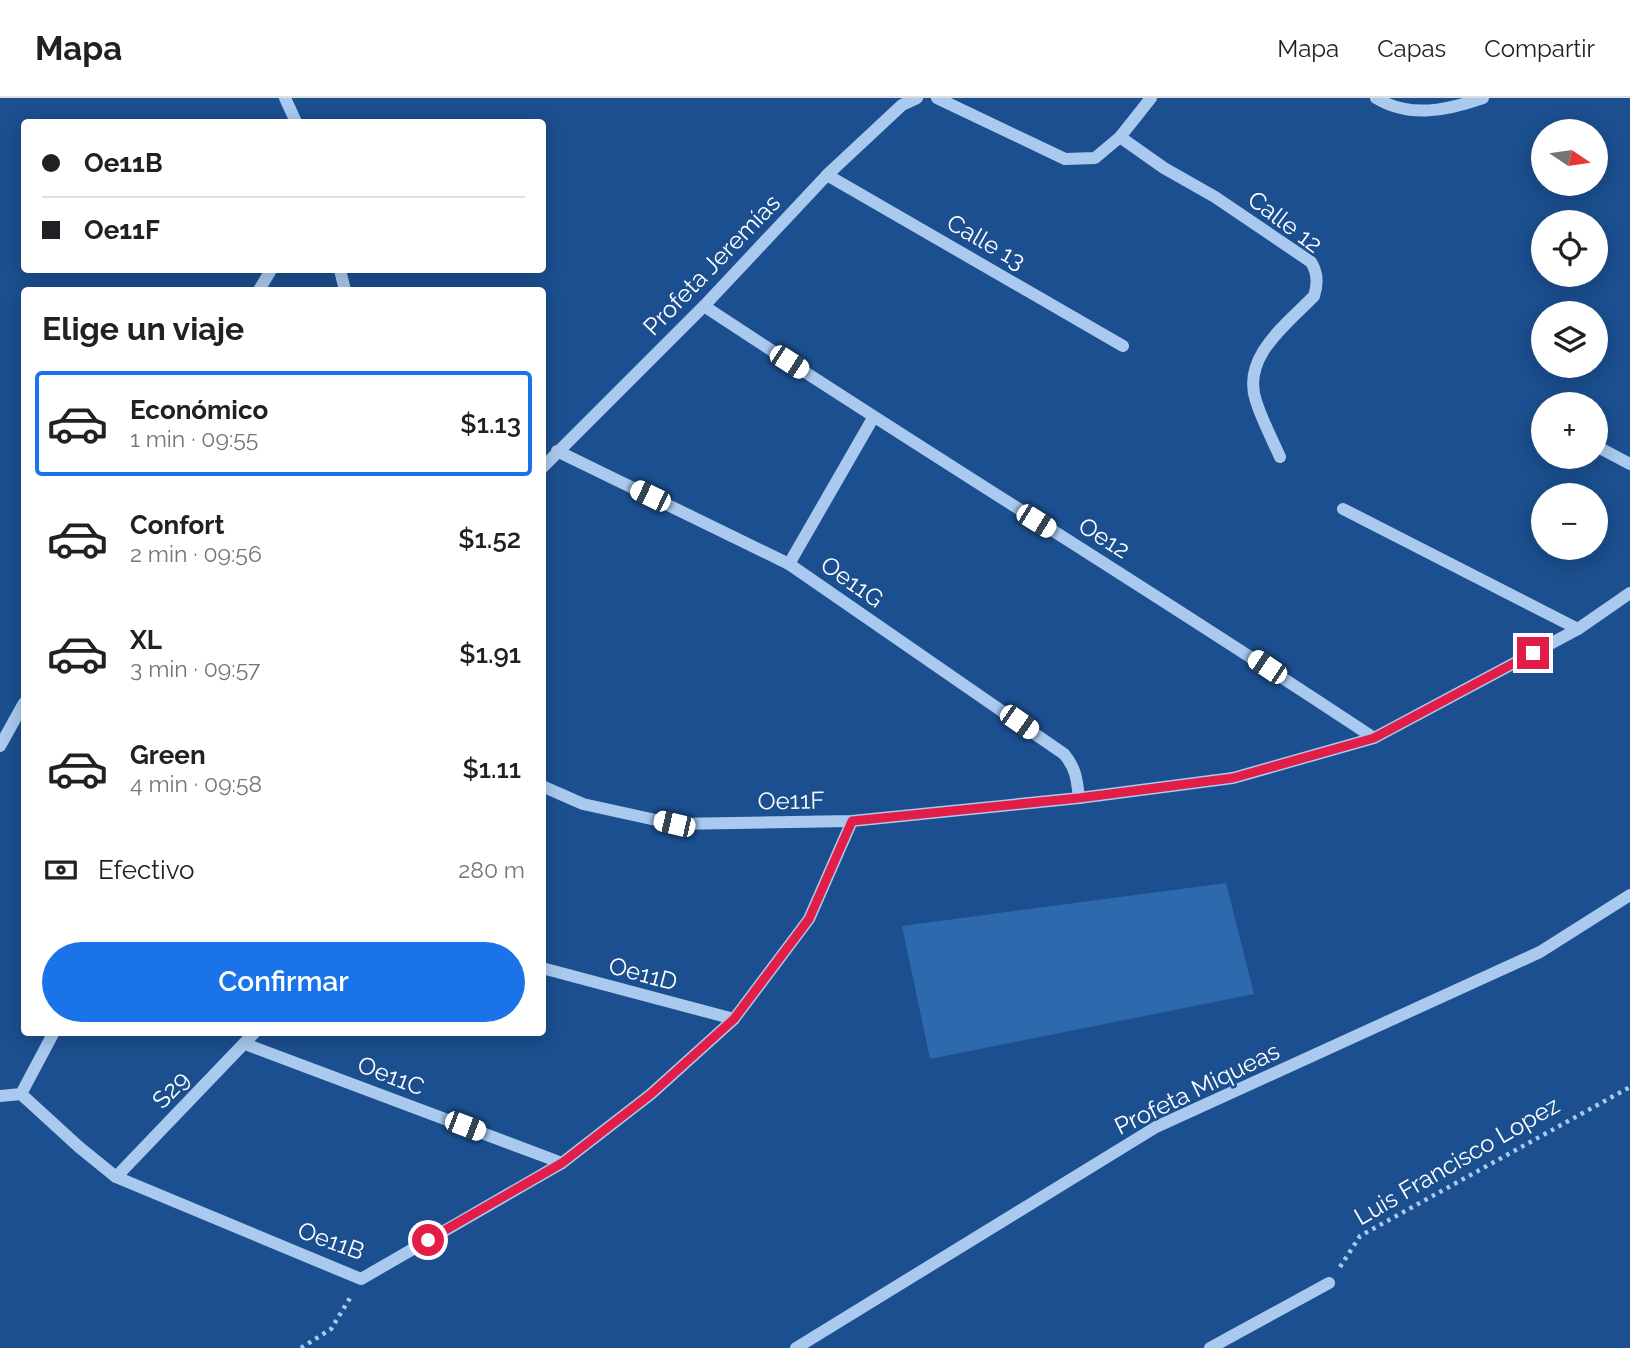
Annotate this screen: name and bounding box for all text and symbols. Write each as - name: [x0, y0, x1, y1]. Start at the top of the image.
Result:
- text: Mapa: [35, 29, 122, 68]
- text: Mapa: [1277, 34, 1339, 63]
- text: Capas: [1377, 34, 1446, 63]
- text: Compartir: [1484, 34, 1595, 63]
- north arrow: [1531, 119, 1608, 196]
- map controls: [1531, 119, 1608, 560]
- text: Oe11B: [84, 148, 163, 178]
- street label: Calle 12: [1242, 184, 1328, 259]
- street label: Profeta Jeremías: [637, 188, 786, 341]
- street label: Calle 13: [942, 208, 1031, 276]
- button: locate: [1531, 210, 1608, 287]
- text: Oe11F: [84, 215, 160, 245]
- button: layers: [1531, 301, 1608, 378]
- text: Elige un viaje: [42, 310, 244, 347]
- car: [766, 342, 813, 382]
- icon: car: [46, 392, 109, 455]
- button: +: [1531, 392, 1608, 469]
- text: Económico: [130, 395, 268, 425]
- text: $1.13: [460, 409, 521, 439]
- text: 1 min · 09:55: [130, 425, 258, 452]
- car: [627, 477, 674, 515]
- button: −: [1531, 483, 1608, 560]
- car: [1013, 501, 1060, 541]
- icon: car: [46, 507, 109, 570]
- text: Confort: [130, 510, 224, 540]
- street label: Oe12: [1073, 511, 1135, 564]
- text: $1.52: [458, 524, 521, 554]
- text: 2 min · 09:56: [130, 540, 262, 567]
- street label: Oe11G: [815, 550, 889, 613]
- icon: car: [46, 622, 109, 685]
- text: XL: [130, 625, 162, 655]
- route end: [1517, 637, 1549, 669]
- text: $1.91: [459, 639, 521, 669]
- car: [1244, 647, 1291, 687]
- text: 3 min · 09:57: [130, 655, 260, 682]
- car: [996, 701, 1043, 743]
- icon: car: [46, 737, 109, 800]
- text: Green: [130, 740, 206, 770]
- text: $1.11: [462, 754, 521, 784]
- text: 4 min · 09:58: [130, 770, 262, 797]
- street label: Oe11F: [757, 785, 825, 816]
- car: [652, 809, 697, 839]
- icon: cash: [42, 851, 80, 889]
- text: Efectivo: [98, 855, 195, 885]
- text: 280 m: [458, 856, 525, 883]
- button: Confirmar: [42, 942, 525, 1022]
- street label: Oe11D: [606, 950, 681, 997]
- street label: Profeta Miqueas: [1110, 1036, 1284, 1141]
- street label: Oe11C: [354, 1050, 429, 1101]
- street label: S29: [146, 1065, 195, 1115]
- street label: Luis Francisco Lopez: [1349, 1090, 1564, 1231]
- car: [442, 1109, 489, 1143]
- street label: Oe11B: [294, 1215, 368, 1266]
- route start: [412, 1224, 444, 1256]

